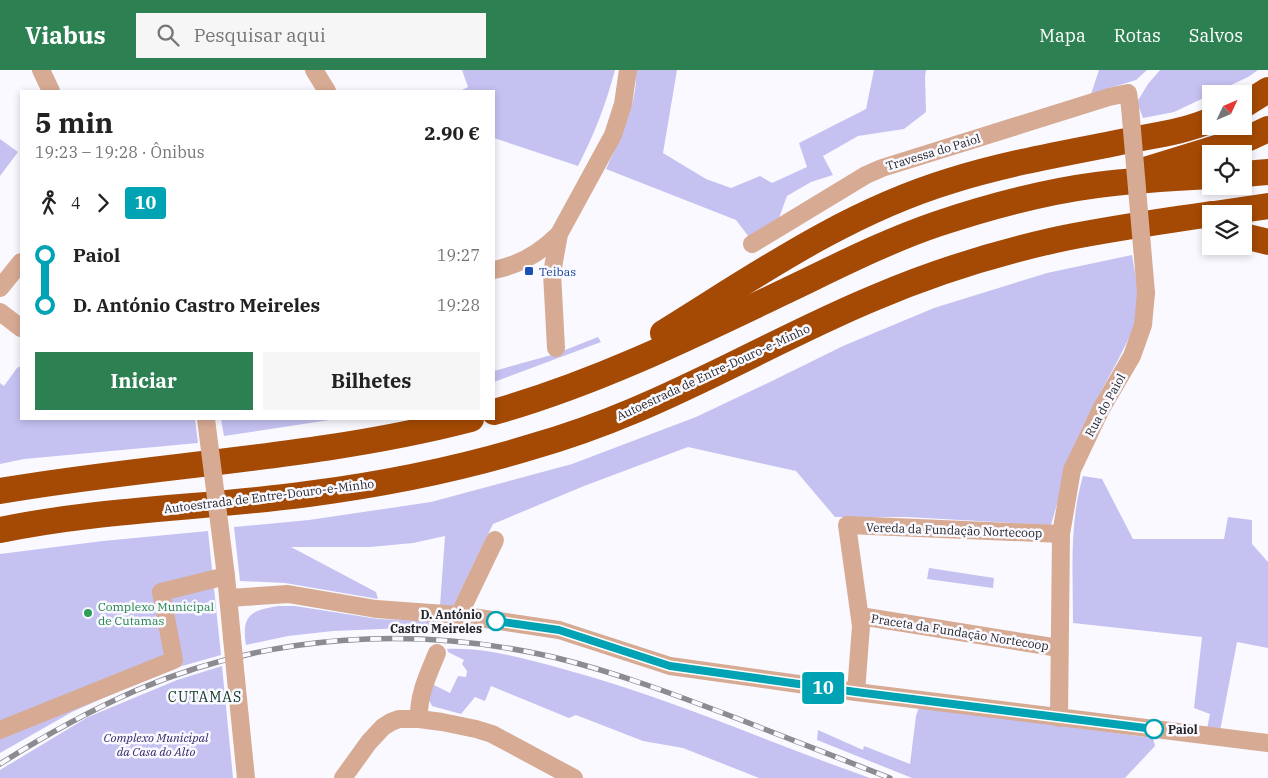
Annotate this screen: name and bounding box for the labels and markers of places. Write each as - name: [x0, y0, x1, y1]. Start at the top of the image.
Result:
- place label: Teibas: [539, 264, 576, 279]
- marker: Teibas: [523, 265, 535, 277]
- place label: Complexo Municipal de Cutamas: [98, 599, 215, 628]
- marker: Complexo Municipal de Cutamas: [82, 607, 94, 619]
- place label: D. António Castro Meireles: [390, 607, 482, 636]
- marker: D. António Castro Meireles: [486, 611, 506, 631]
- marker: Paiol: [1144, 719, 1164, 739]
- place label: Paiol: [1168, 722, 1198, 737]

